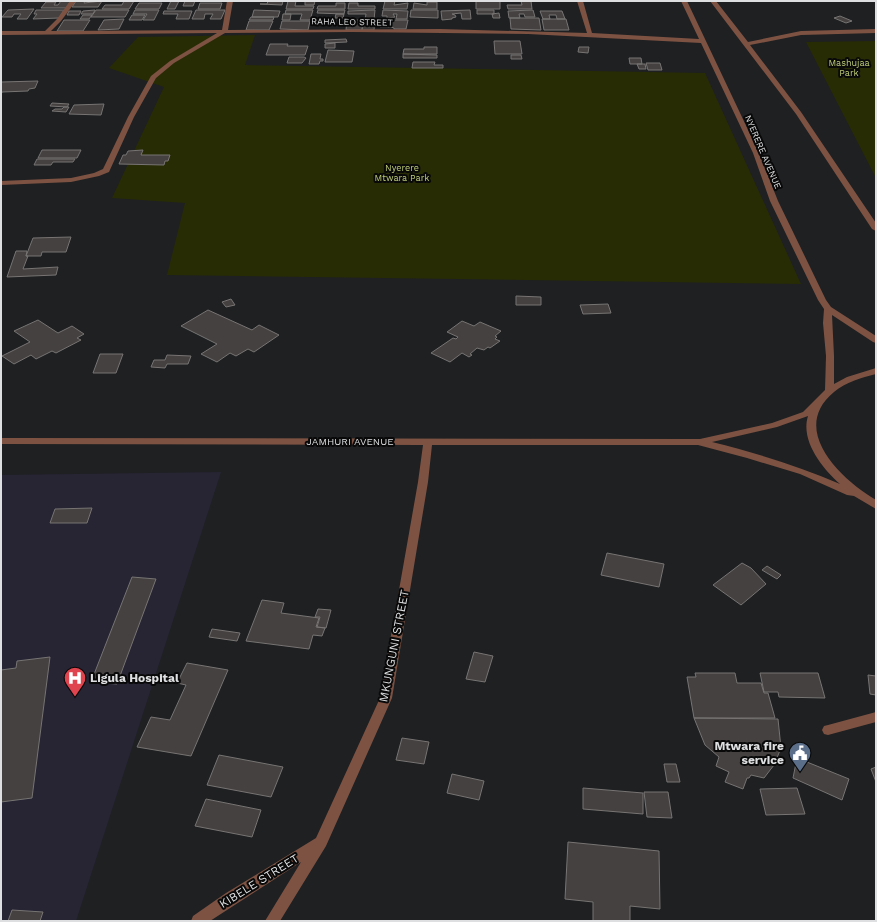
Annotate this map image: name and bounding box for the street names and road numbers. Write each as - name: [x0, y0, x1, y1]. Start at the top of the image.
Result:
- street label: RAHA LEO STREET: [311, 16, 394, 28]
- street label: NYERERE AVENUE: [743, 114, 783, 191]
- street label: JAMHURI AVENUE: [306, 436, 394, 447]
- street label: MKUNGUNI STREET: [376, 589, 412, 703]
- street label: KIBELE STREET: [217, 851, 301, 911]

